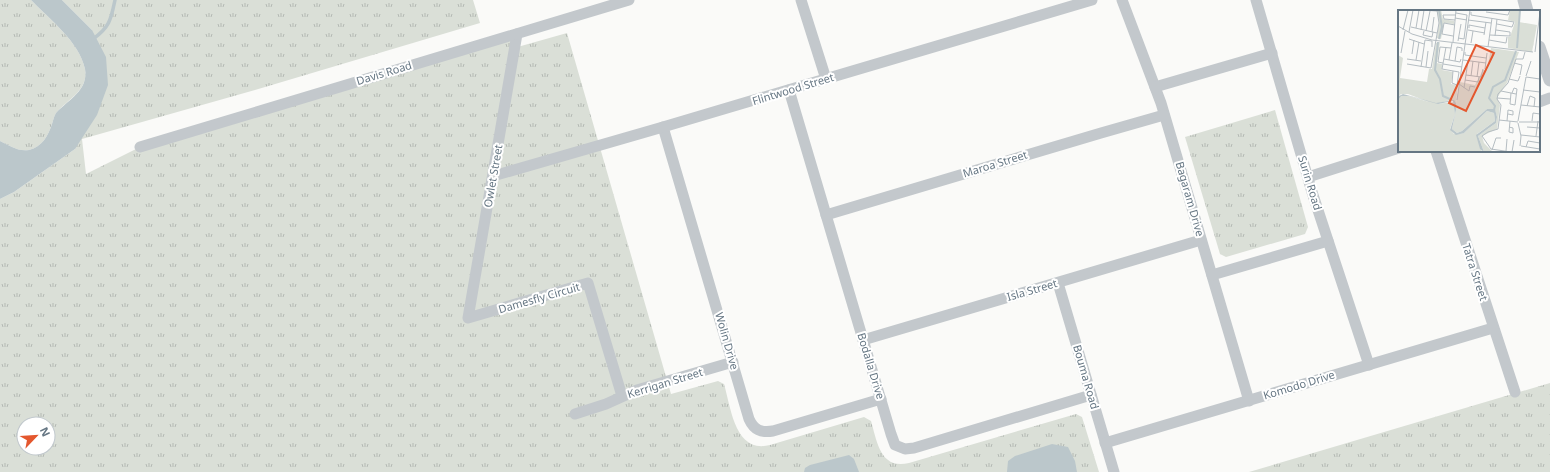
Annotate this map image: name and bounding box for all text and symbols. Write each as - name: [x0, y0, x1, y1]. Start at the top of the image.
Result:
- inset map: [1398, 10, 1540, 152]
- street label: Davis Road: [354, 57, 413, 88]
- street label: Flintwood Street: [750, 69, 835, 108]
- street label: Owlet Street: [480, 143, 505, 209]
- street label: Maroa Street: [961, 147, 1029, 180]
- street label: Surin Road: [1295, 154, 1326, 212]
- street label: Bagaram Drive: [1173, 160, 1208, 238]
- street label: Tatra Street: [1459, 241, 1492, 302]
- street label: Isla Street: [1005, 275, 1059, 304]
- street label: Damesfly Circuit: [496, 279, 581, 316]
- street label: Wolin Drive: [712, 310, 743, 371]
- street label: Bodalla Drive: [854, 331, 889, 401]
- street label: Bouma Road: [1070, 343, 1103, 411]
- street label: Kerrigan Street: [625, 364, 704, 401]
- street label: Komodo Drive: [1261, 367, 1336, 402]
- north arrow: [16, 416, 56, 456]
- text: N: [37, 424, 54, 439]

